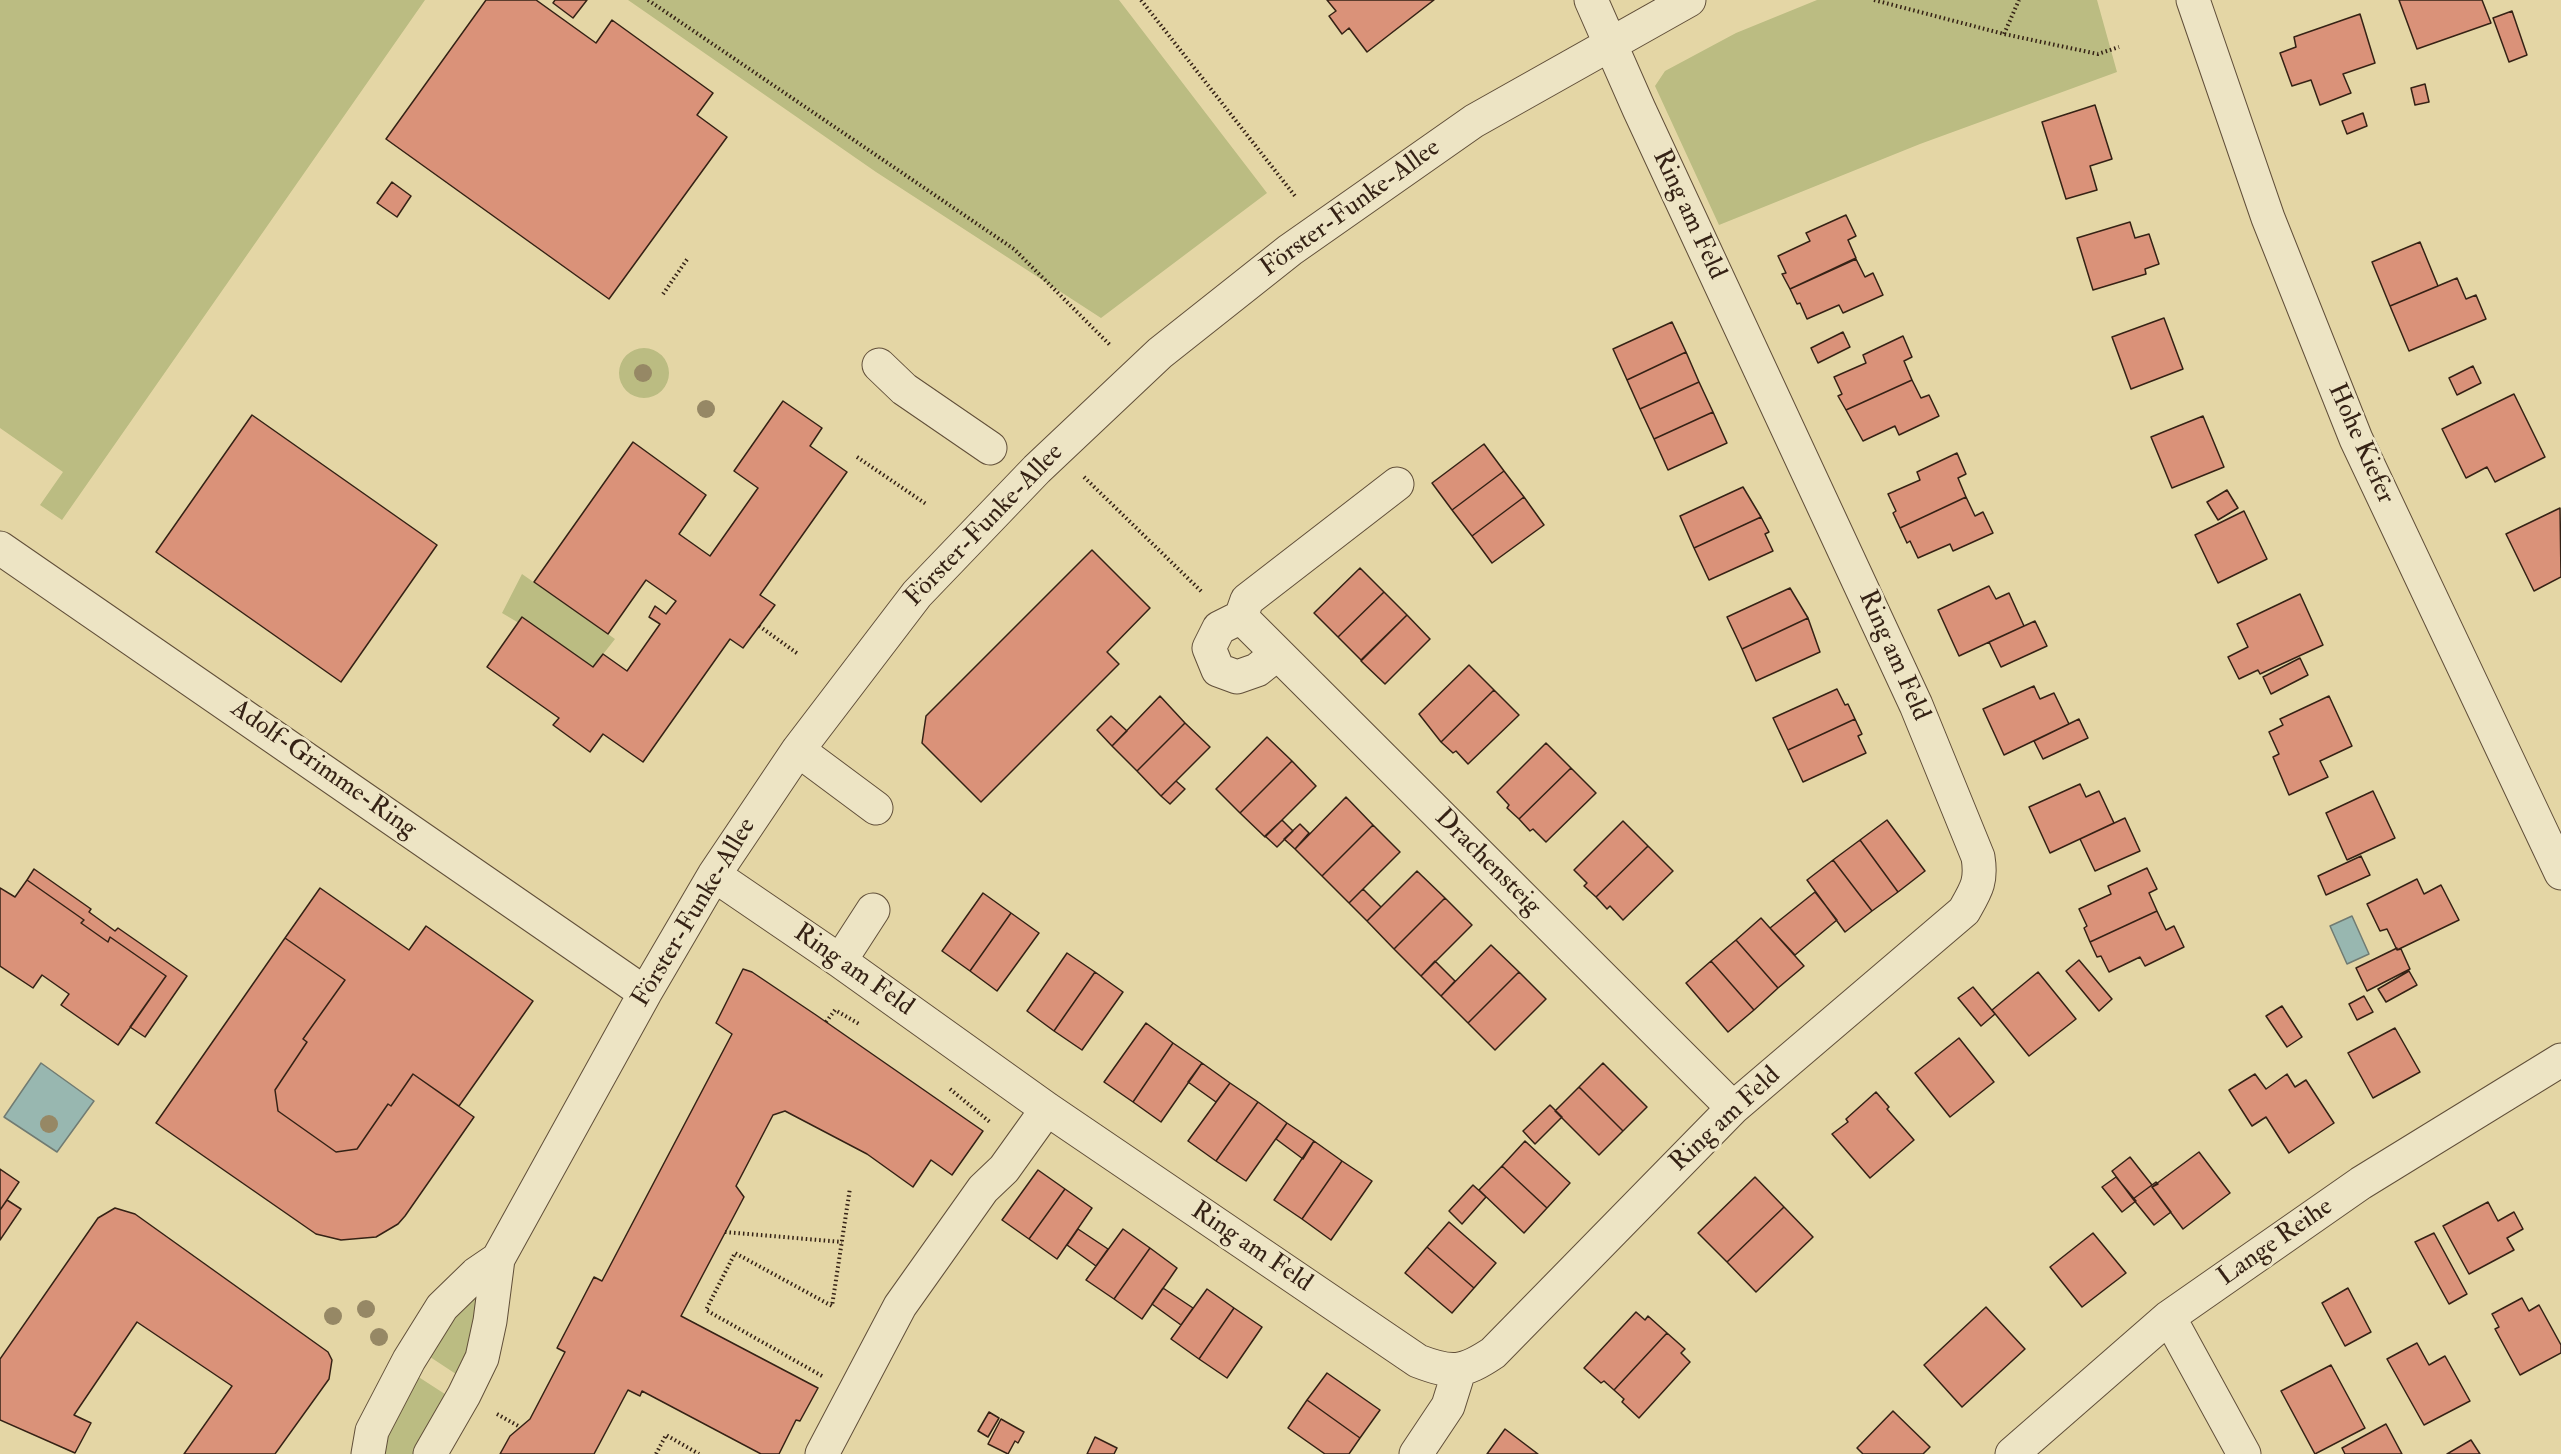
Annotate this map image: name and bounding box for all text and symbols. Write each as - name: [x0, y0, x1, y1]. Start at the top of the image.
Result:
- street label: Förster-Funke-Allee: [1255, 133, 1447, 285]
- street label: Ring am Feld: [1644, 145, 1732, 285]
- street label: Hohe Kiefer: [2320, 379, 2400, 509]
- street label: Förster-Funke-Allee: [899, 438, 1071, 614]
- street label: Ring am Feld: [1850, 586, 1936, 726]
- street label: Adolf-Grimme-Ring: [224, 694, 422, 846]
- street label: Drachensteig: [1427, 803, 1547, 923]
- street label: Förster-Funke-Allee: [626, 813, 764, 1013]
- street label: Ring am Feld: [787, 918, 919, 1024]
- street label: Ring am Feld: [1664, 1061, 1788, 1179]
- street label: Lange Reihe: [2213, 1192, 2339, 1294]
- street label: Ring am Feld: [1184, 1196, 1318, 1300]

